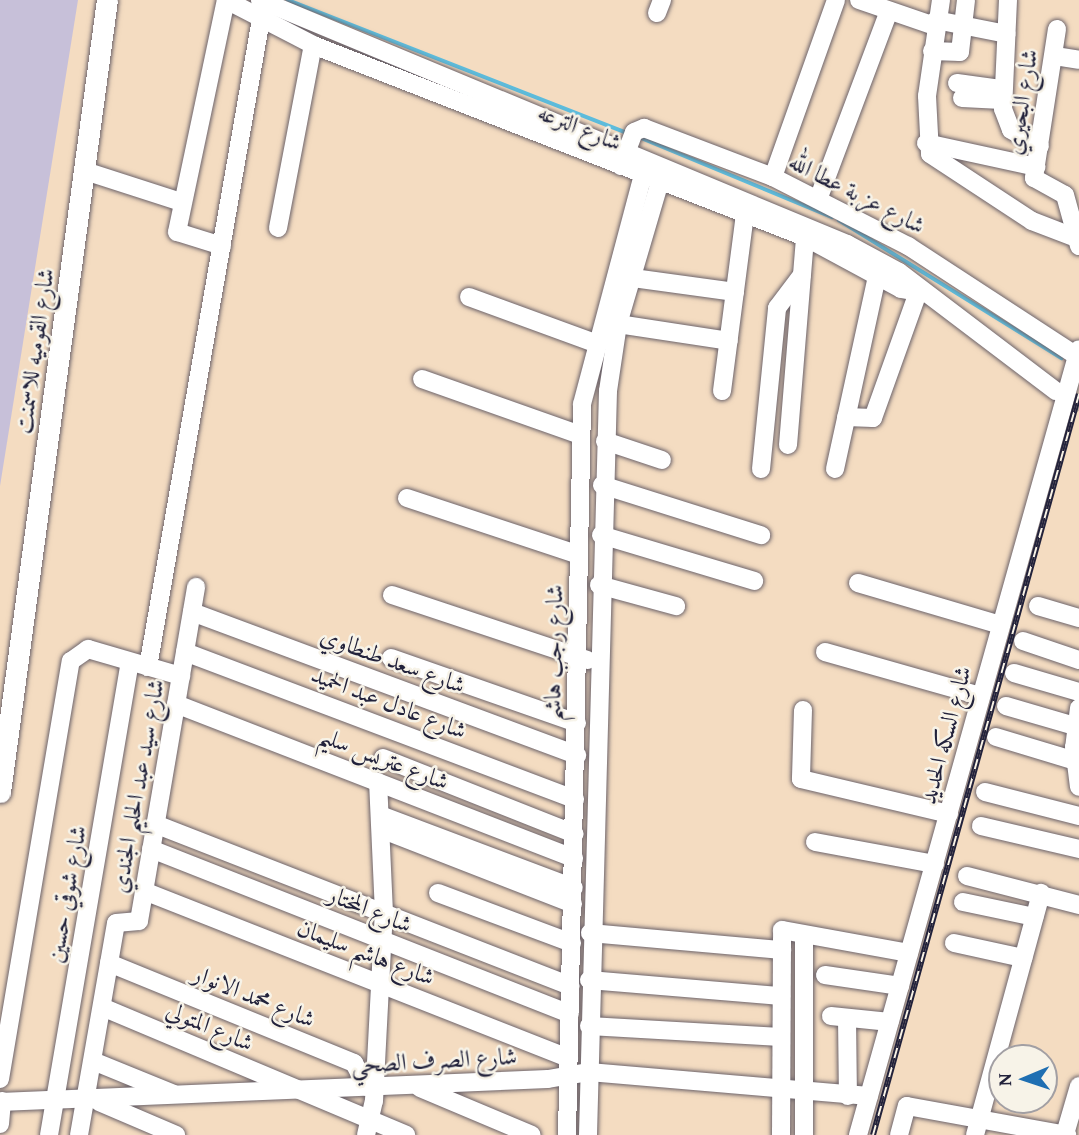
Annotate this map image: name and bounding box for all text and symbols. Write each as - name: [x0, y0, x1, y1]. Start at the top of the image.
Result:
- street label: شارع البحيري: [998, 47, 1044, 157]
- street label: شارع الترعه: [534, 97, 626, 157]
- street label: شارع عزبة عطا الله: [784, 146, 930, 240]
- street label: شارع القوميه للاسمنت: [8, 266, 60, 436]
- street label: شارع رجب هاشم: [537, 584, 569, 722]
- street label: شارع سعد طنطاوي: [317, 620, 469, 700]
- street label: شارع عادل عبد الحميد: [307, 659, 471, 745]
- street label: شارع السكه الحديد: [913, 663, 977, 807]
- street label: شارع سيد عبد الحليم الجندي: [104, 677, 170, 895]
- street label: شارع عتريس سليم: [315, 720, 453, 796]
- street label: شارع شوقي حسين: [40, 823, 92, 965]
- street label: شارع المختار: [324, 879, 416, 939]
- street label: شارع هاشم سليمان: [293, 913, 439, 991]
- street label: شارع محمد الانوار: [189, 958, 319, 1034]
- street label: شارع المتولي: [162, 995, 258, 1057]
- street label: شارع الصرف الصحي: [350, 1041, 518, 1079]
- north arrow: [988, 1044, 1058, 1114]
- text: N: [990, 1073, 1018, 1087]

